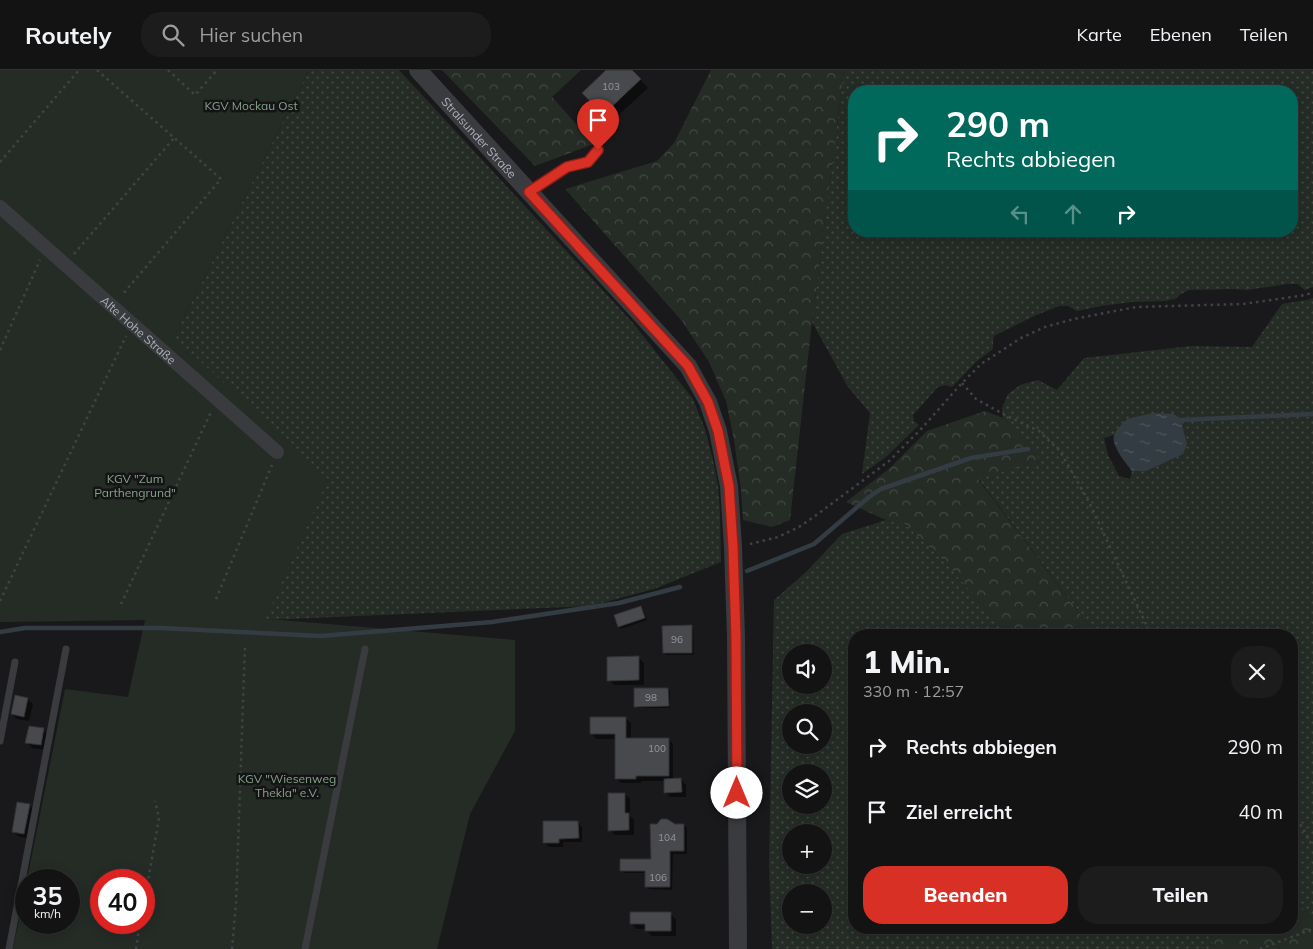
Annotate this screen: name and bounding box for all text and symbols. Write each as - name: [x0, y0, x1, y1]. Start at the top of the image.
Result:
- search box: [141, 12, 491, 57]
- text: Routely: [25, 20, 111, 50]
- icon: search: [159, 21, 187, 49]
- text: Hier suchen: [199, 23, 303, 47]
- text: Karte: [1076, 23, 1122, 46]
- text: Ebenen: [1150, 23, 1212, 46]
- text: Teilen: [1240, 23, 1288, 46]
- house number: 103: [602, 80, 620, 93]
- street label: Stralsunder Straße: [439, 94, 520, 181]
- park label: KGV Mockau Ost: [204, 98, 298, 113]
- pin: [577, 99, 619, 150]
- text: 290 m: [946, 102, 1050, 146]
- icon: right: [863, 105, 928, 170]
- icon: arrive: [584, 106, 612, 134]
- text: Rechts abbiegen: [946, 145, 1116, 173]
- icon: left: [1006, 200, 1034, 228]
- icon: ahead: [1059, 200, 1087, 228]
- icon: right: [1112, 200, 1140, 228]
- street label: Alte Hohe Straße: [98, 292, 179, 367]
- park label: KGV "Zum Parthengrund": [94, 471, 176, 500]
- house number: 96: [671, 633, 683, 646]
- text: 1 Min.: [863, 643, 950, 681]
- map controls: [782, 644, 832, 934]
- button: sound: [782, 644, 832, 694]
- button: close: [1231, 646, 1283, 698]
- text: 330 m · 12:57: [863, 681, 964, 701]
- house number: 98: [645, 691, 657, 704]
- button: search: [782, 704, 832, 754]
- icon: right: [863, 733, 891, 761]
- text: Rechts abbiegen: [906, 735, 1057, 759]
- text: 290 m: [1227, 735, 1283, 759]
- house number: 100: [648, 742, 666, 755]
- button: layers: [782, 764, 832, 814]
- position arrow: [710, 766, 762, 818]
- park label: KGV "Wiesenweg Thekla" e.V.: [238, 771, 336, 800]
- icon: arrive: [863, 798, 891, 826]
- text: Ziel erreicht: [906, 800, 1012, 824]
- text: 40 m: [1239, 800, 1283, 824]
- button: +: [782, 824, 832, 874]
- house number: 104: [658, 831, 676, 844]
- button: Beenden: [863, 866, 1068, 924]
- button: Teilen: [1078, 866, 1283, 924]
- speed limit sign: 40: [90, 869, 155, 934]
- house number: 106: [649, 871, 667, 884]
- text: 35: [32, 880, 63, 911]
- button: −: [782, 884, 832, 934]
- text: km/h: [34, 906, 61, 921]

